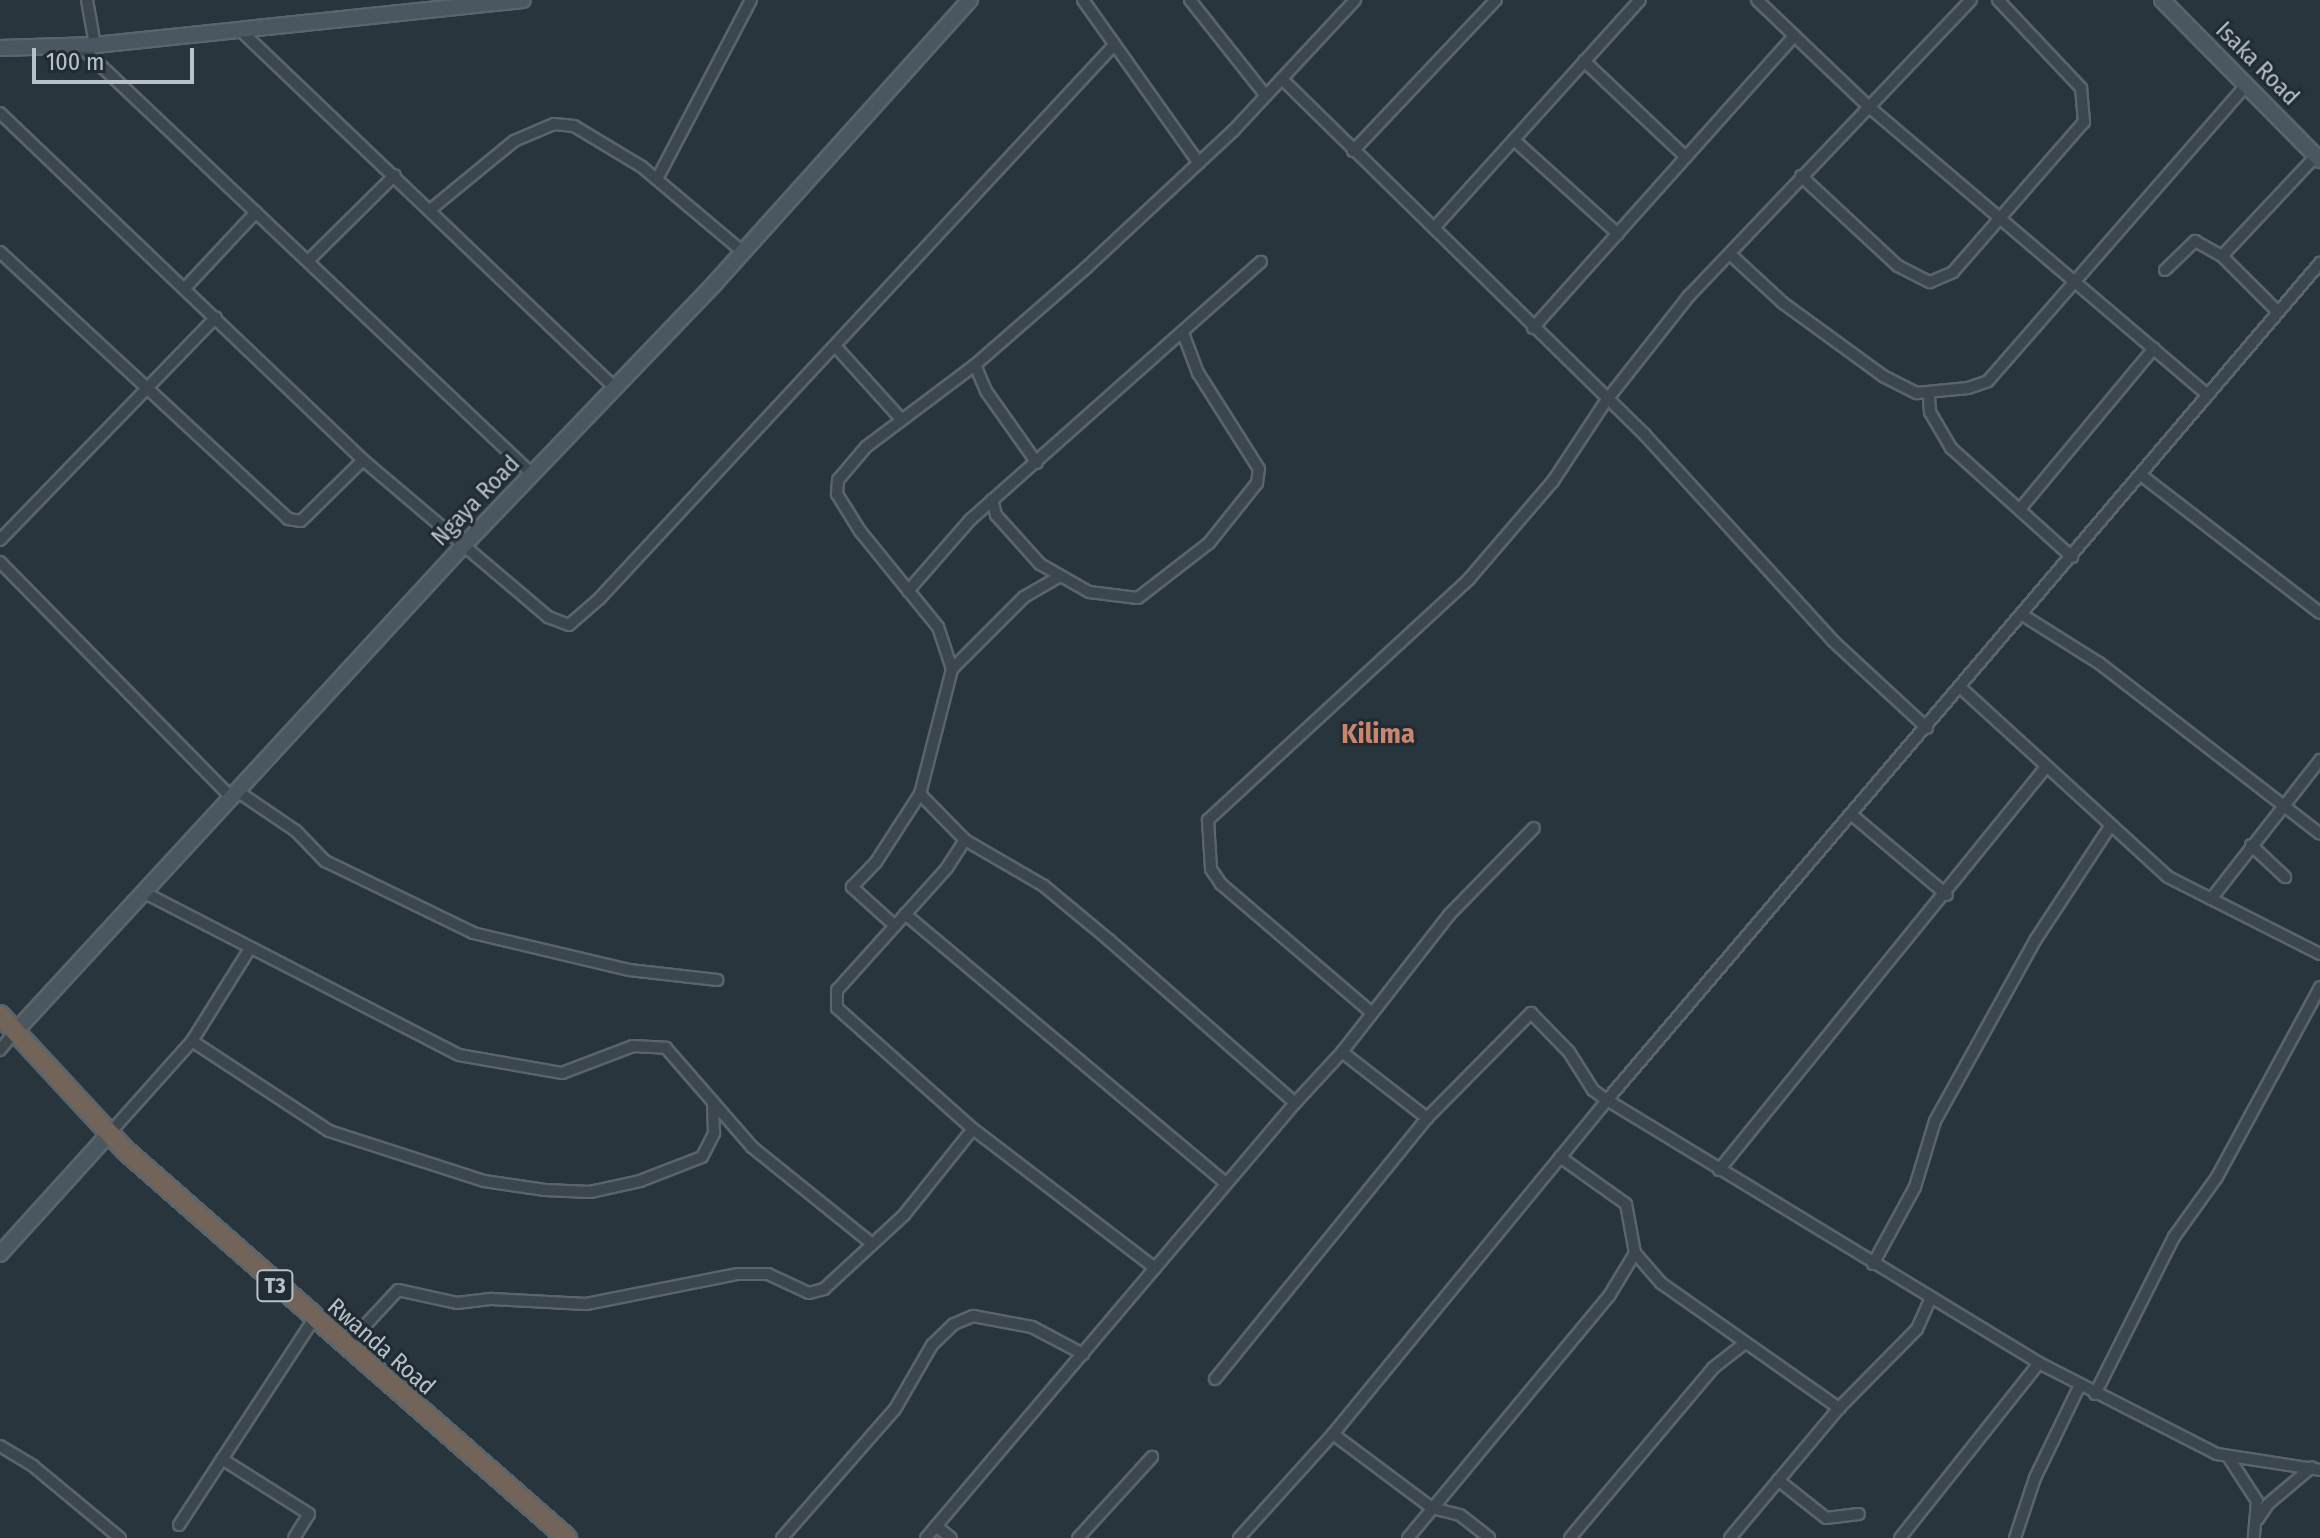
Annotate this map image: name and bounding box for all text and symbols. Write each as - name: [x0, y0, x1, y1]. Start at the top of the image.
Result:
- street label: Isaka Road: [2209, 16, 2305, 112]
- scale bar: [36, 32, 198, 82]
- text: 100 m: [46, 48, 104, 76]
- street label: Ngaya Road: [426, 450, 526, 552]
- district label: Kilima: [1341, 717, 1415, 751]
- road number: T3: [255, 1268, 295, 1304]
- street label: Rwanda Road: [321, 1293, 441, 1401]

